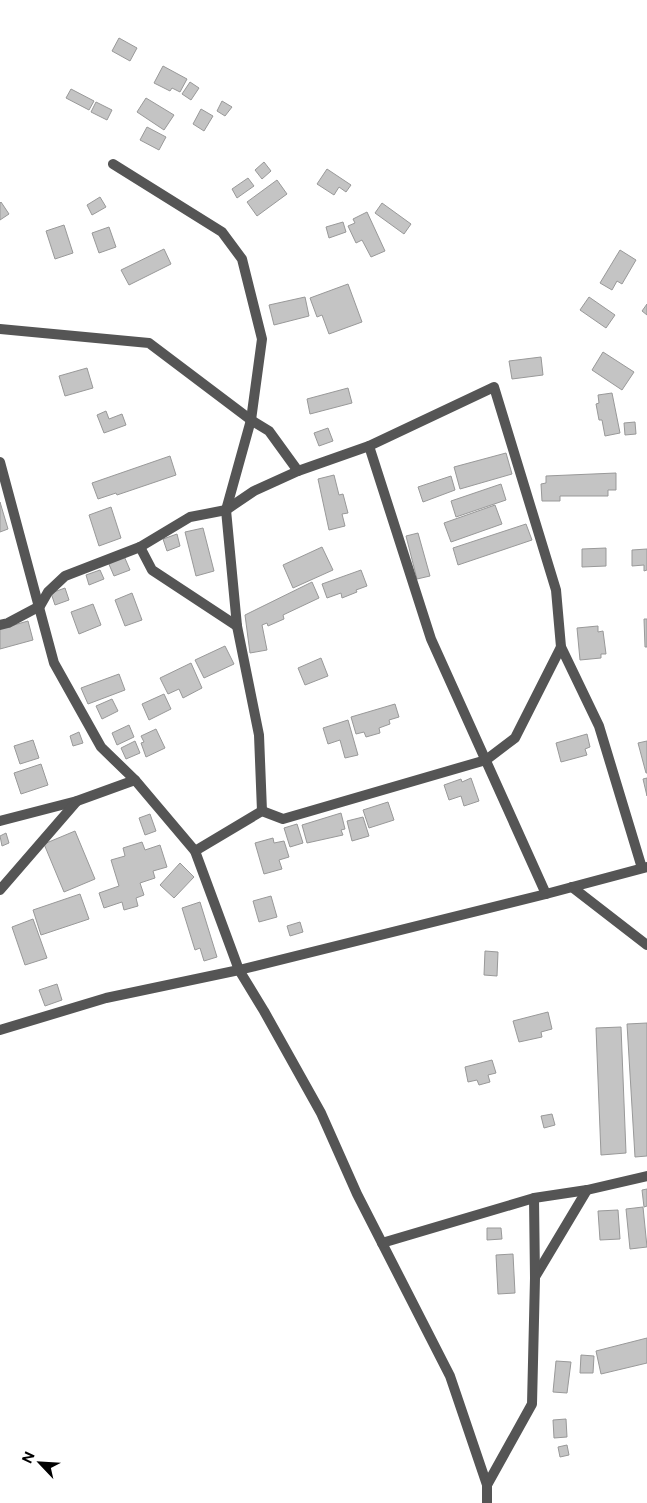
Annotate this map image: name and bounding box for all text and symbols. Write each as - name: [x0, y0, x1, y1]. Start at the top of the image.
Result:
- north arrow: [15, 1438, 65, 1488]
- text: N: [19, 1449, 38, 1466]

